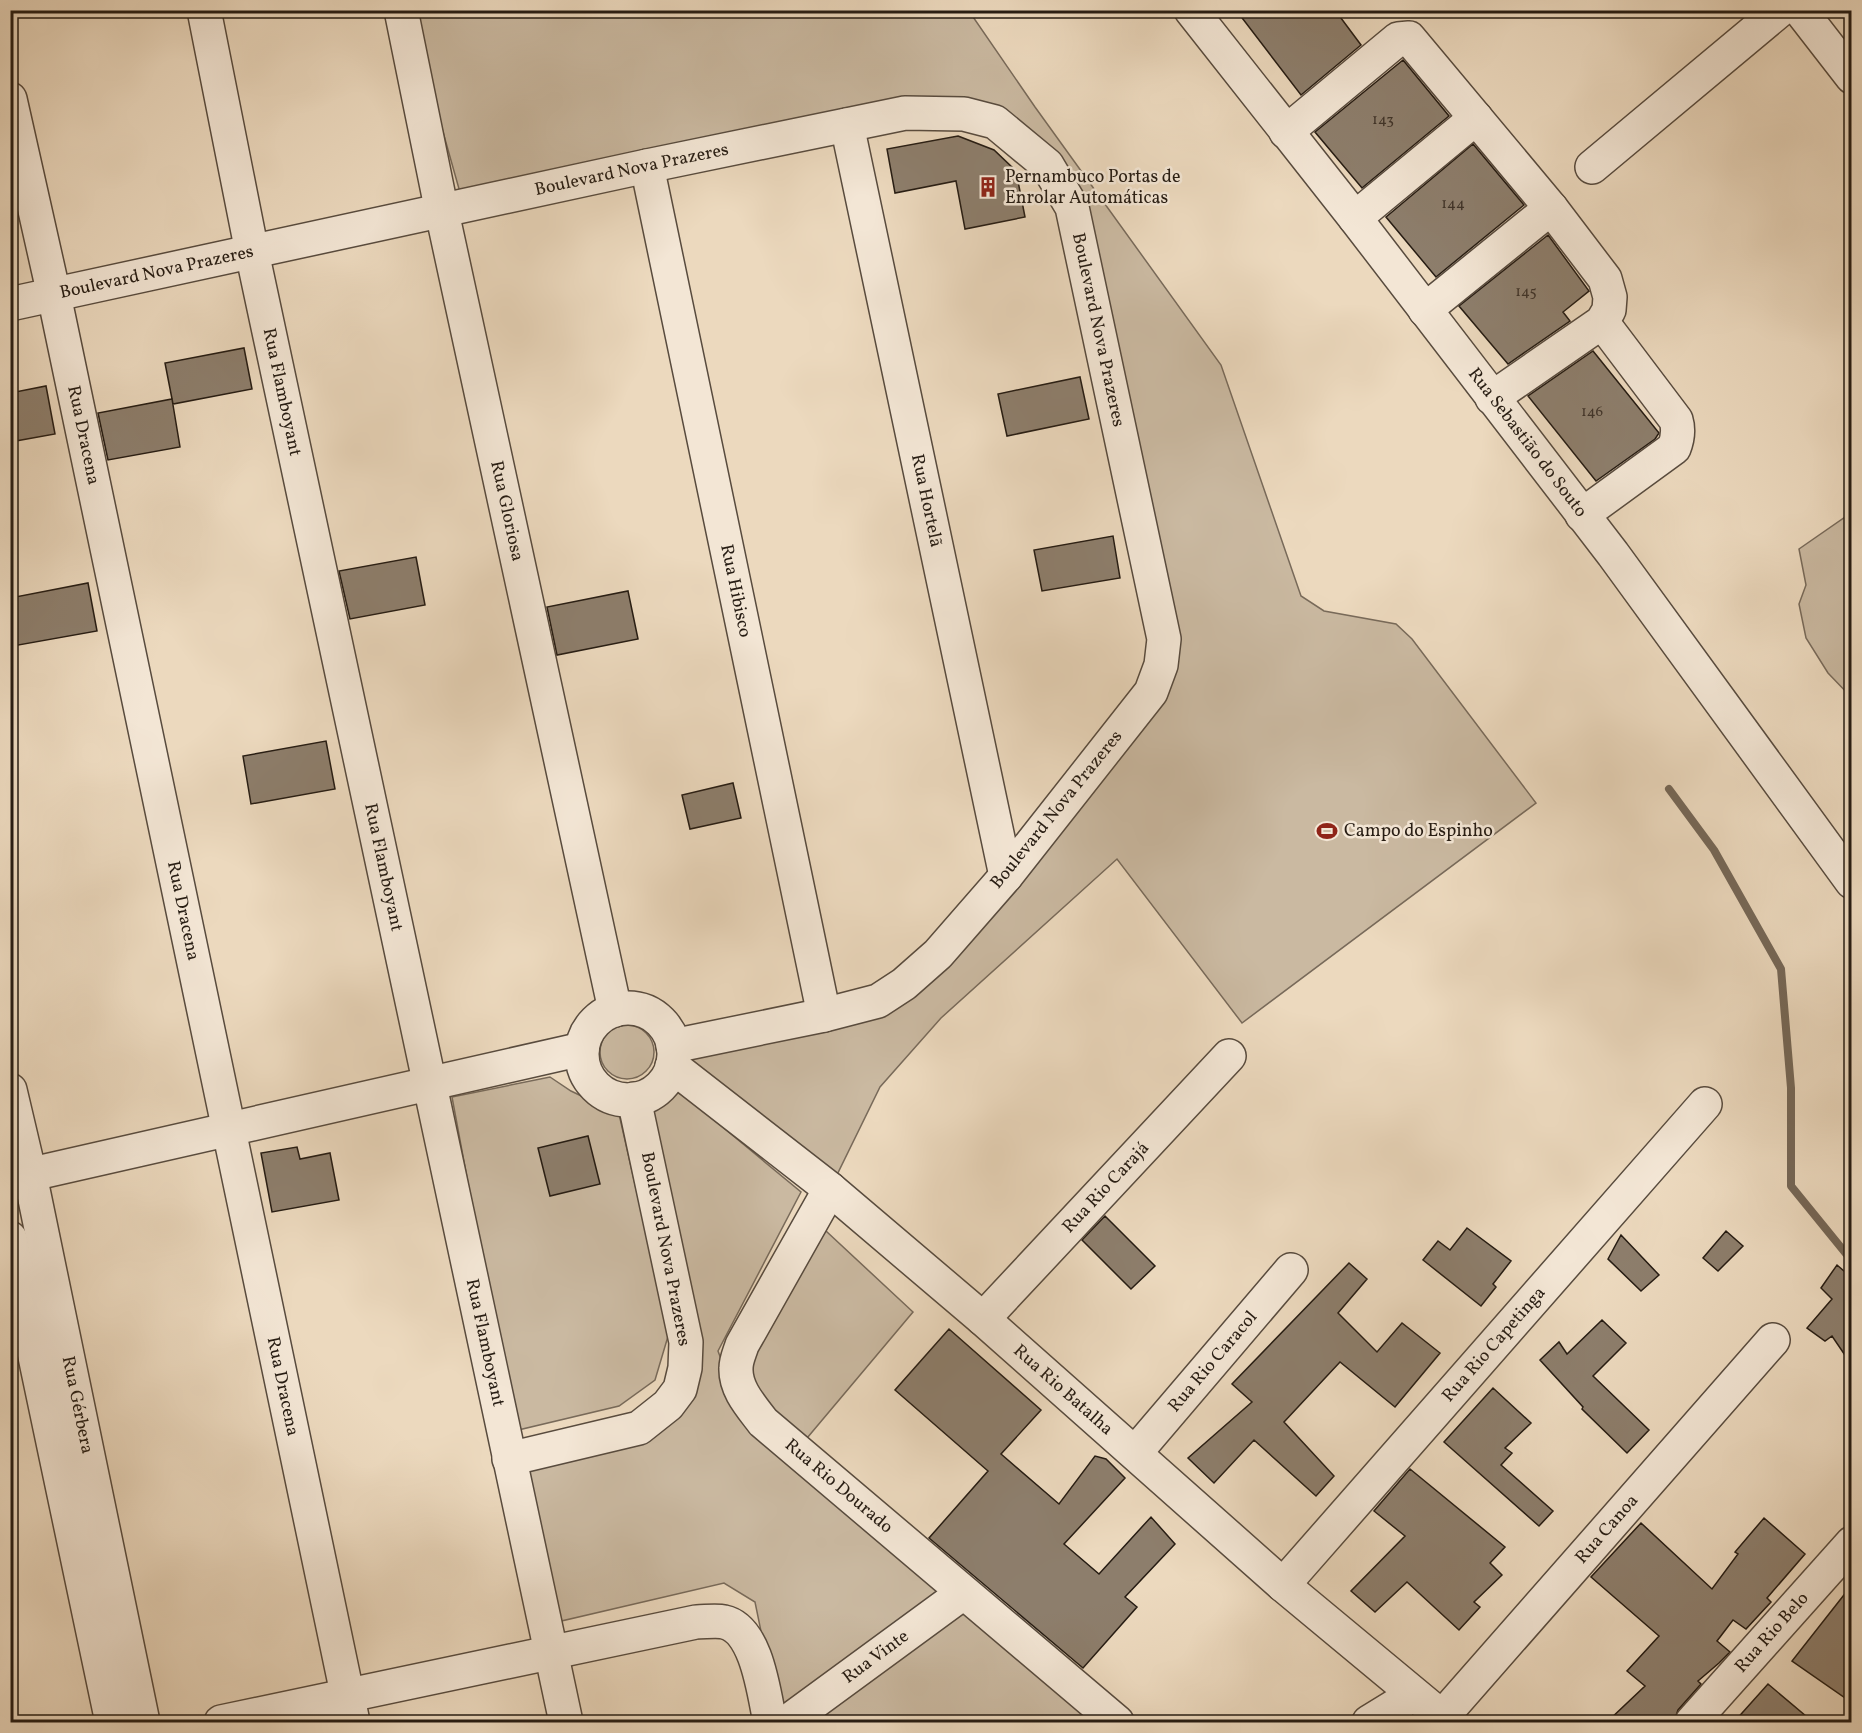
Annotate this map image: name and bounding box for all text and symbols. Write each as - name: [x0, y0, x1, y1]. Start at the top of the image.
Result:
- house number: 143: [1372, 110, 1394, 131]
- street label: Boulevard Nova Prazeres: [532, 137, 731, 202]
- place label: Pernambuco Portas de Enrolar Automáticas: [1005, 165, 1181, 211]
- building icon: Pernambuco Portas de Enrolar Automáticas: [976, 175, 1000, 199]
- house number: 144: [1441, 194, 1465, 215]
- street label: Boulevard Nova Prazeres: [1065, 230, 1131, 429]
- street label: Boulevard Nova Prazeres: [57, 239, 256, 305]
- house number: 145: [1515, 282, 1537, 303]
- street label: Rua Flamboyant: [256, 326, 308, 459]
- street label: Rua Sebastião do Souto: [1462, 362, 1593, 523]
- street label: Rua Dracena: [61, 383, 106, 487]
- house number: 146: [1581, 402, 1603, 423]
- street label: Rua Hortelã: [904, 452, 949, 550]
- street label: Rua Gloriosa: [484, 458, 530, 564]
- street label: Rua Hibisco: [714, 542, 757, 640]
- street label: Boulevard Nova Prazeres: [985, 725, 1129, 895]
- street label: Rua Flamboyant: [358, 801, 409, 934]
- sports icon: Campo do Espinho: [1315, 819, 1339, 843]
- place label: Campo do Espinho: [1344, 819, 1493, 844]
- street label: Rua Dracena: [160, 859, 206, 963]
- street label: Rua Rio Carajá: [1057, 1136, 1155, 1239]
- street label: Boulevard Nova Prazeres: [634, 1150, 696, 1348]
- street label: Rua Flamboyant: [459, 1276, 511, 1409]
- street label: Rua Rio Capetinga: [1436, 1281, 1552, 1408]
- street label: Rua Rio Caracol: [1162, 1306, 1263, 1418]
- street label: Rua Dracena: [260, 1334, 305, 1438]
- street label: Rua Rio Batalha: [1008, 1339, 1119, 1441]
- street label: Rua Gérbera: [55, 1354, 100, 1456]
- street label: Rua Rio Dourado: [779, 1433, 898, 1539]
- street label: Rua Canoa: [1569, 1489, 1644, 1569]
- street label: Rua Rio Belo: [1729, 1587, 1815, 1678]
- street label: Rua Vinte: [837, 1624, 914, 1690]

